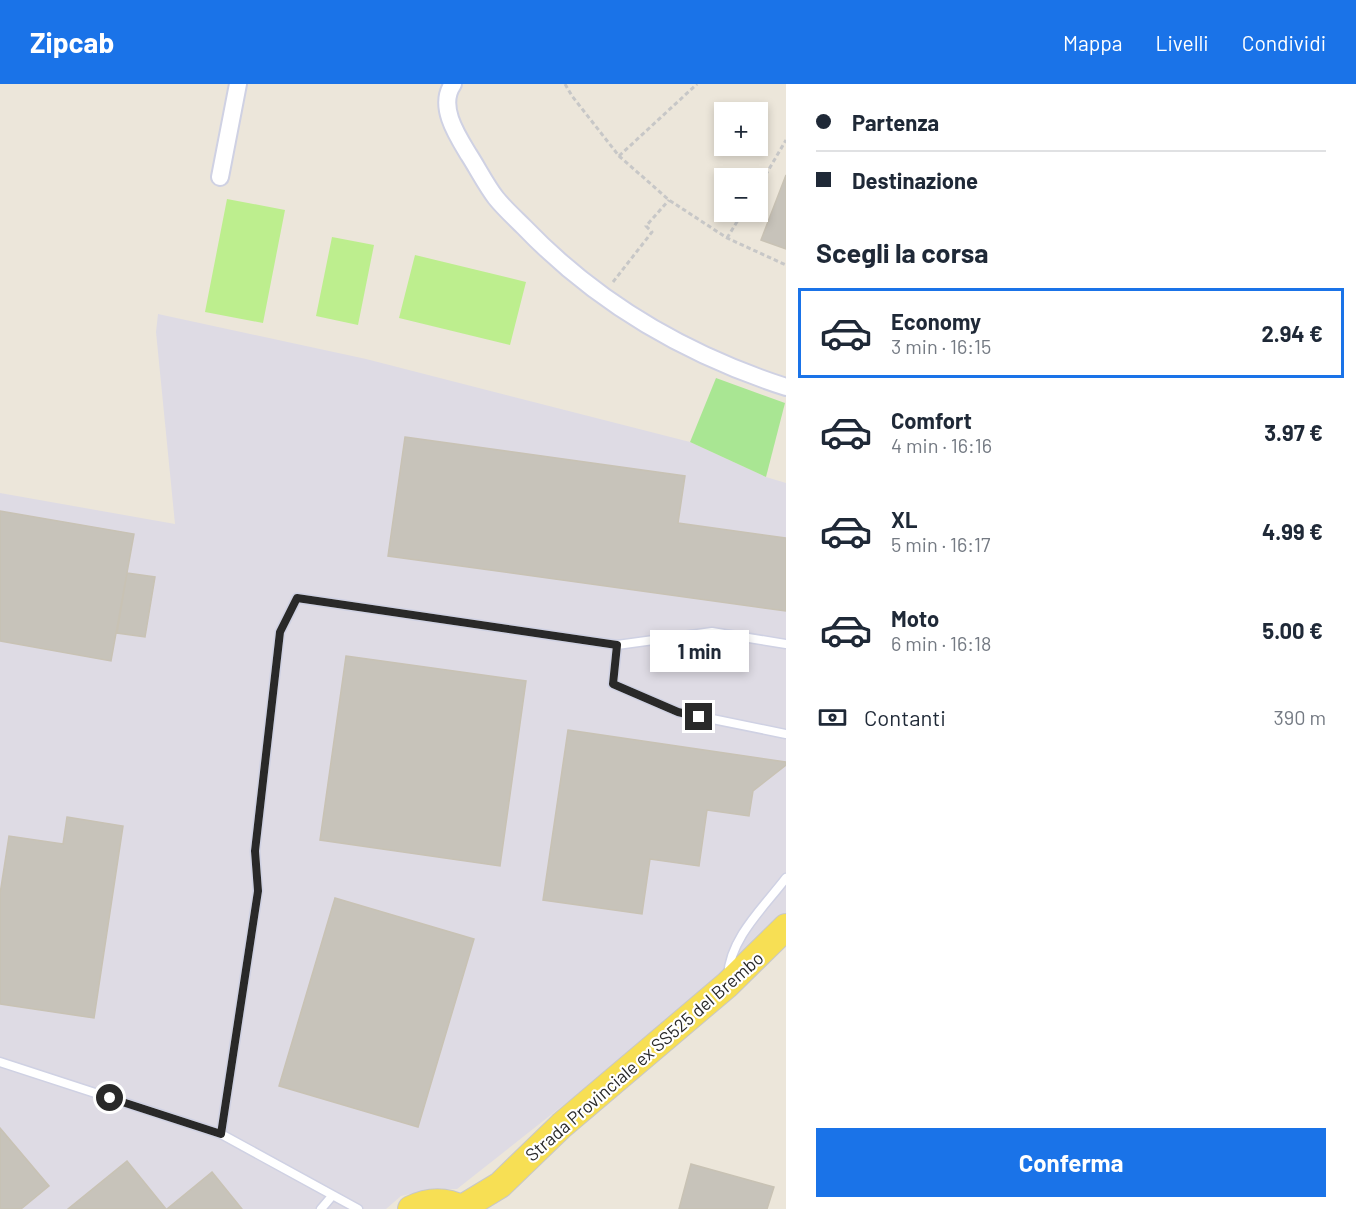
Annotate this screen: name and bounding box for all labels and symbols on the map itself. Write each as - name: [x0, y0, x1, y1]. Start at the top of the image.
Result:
- callout: 1 min: [650, 630, 748, 672]
- route end: [685, 703, 712, 730]
- street label: Strada Provinciale ex SS525 del Brembo: [520, 947, 768, 1165]
- route start: [96, 1084, 123, 1111]

